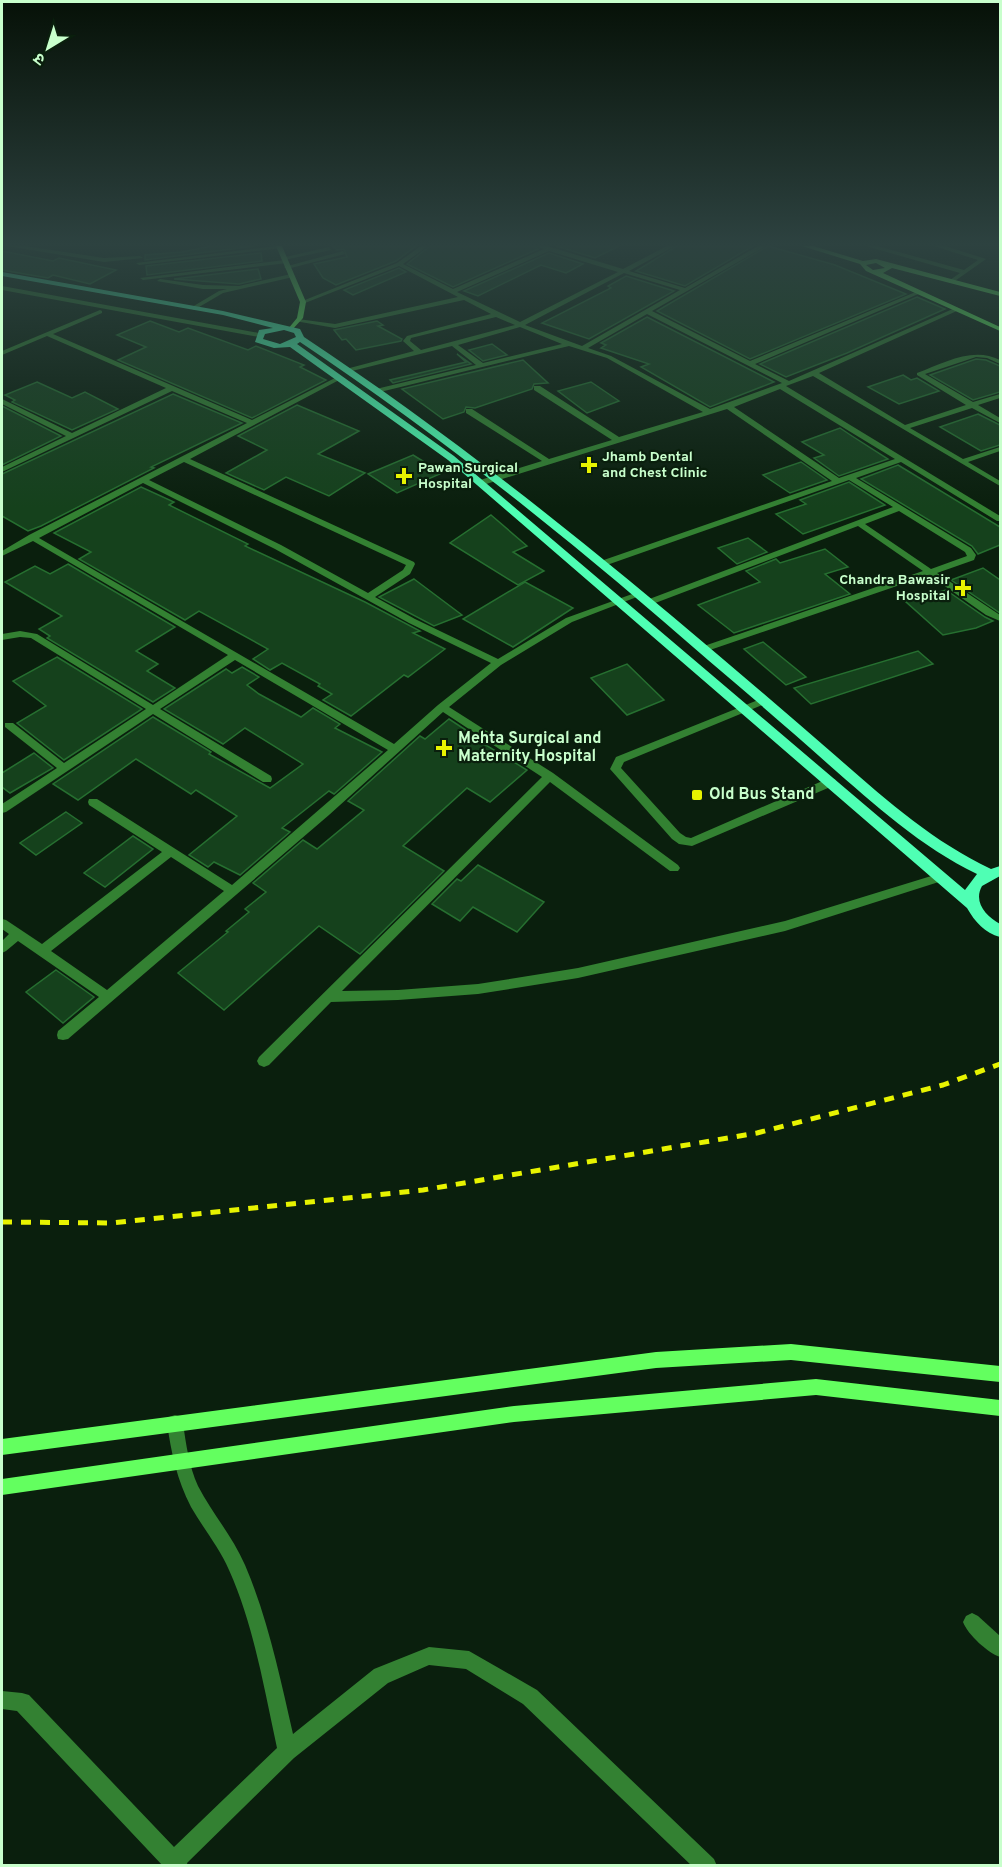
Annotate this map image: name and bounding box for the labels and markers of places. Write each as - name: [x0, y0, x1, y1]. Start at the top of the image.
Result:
- place label: Jhamb Dental and Chest Clinic: [602, 449, 707, 482]
- marker: Jhamb Dental and Chest Clinic: [580, 456, 598, 474]
- place label: Pawan Surgical Hospital: [418, 460, 518, 493]
- marker: Pawan Surgical Hospital: [395, 467, 413, 485]
- place label: Chandra Bawasir Hospital: [839, 572, 950, 605]
- marker: Chandra Bawasir Hospital: [954, 579, 972, 597]
- place label: Mehta Surgical and Maternity Hospital: [458, 729, 601, 767]
- marker: Mehta Surgical and Maternity Hospital: [435, 739, 453, 757]
- place label: Old Bus Stand: [709, 785, 814, 805]
- marker: Old Bus Stand: [690, 788, 704, 802]

